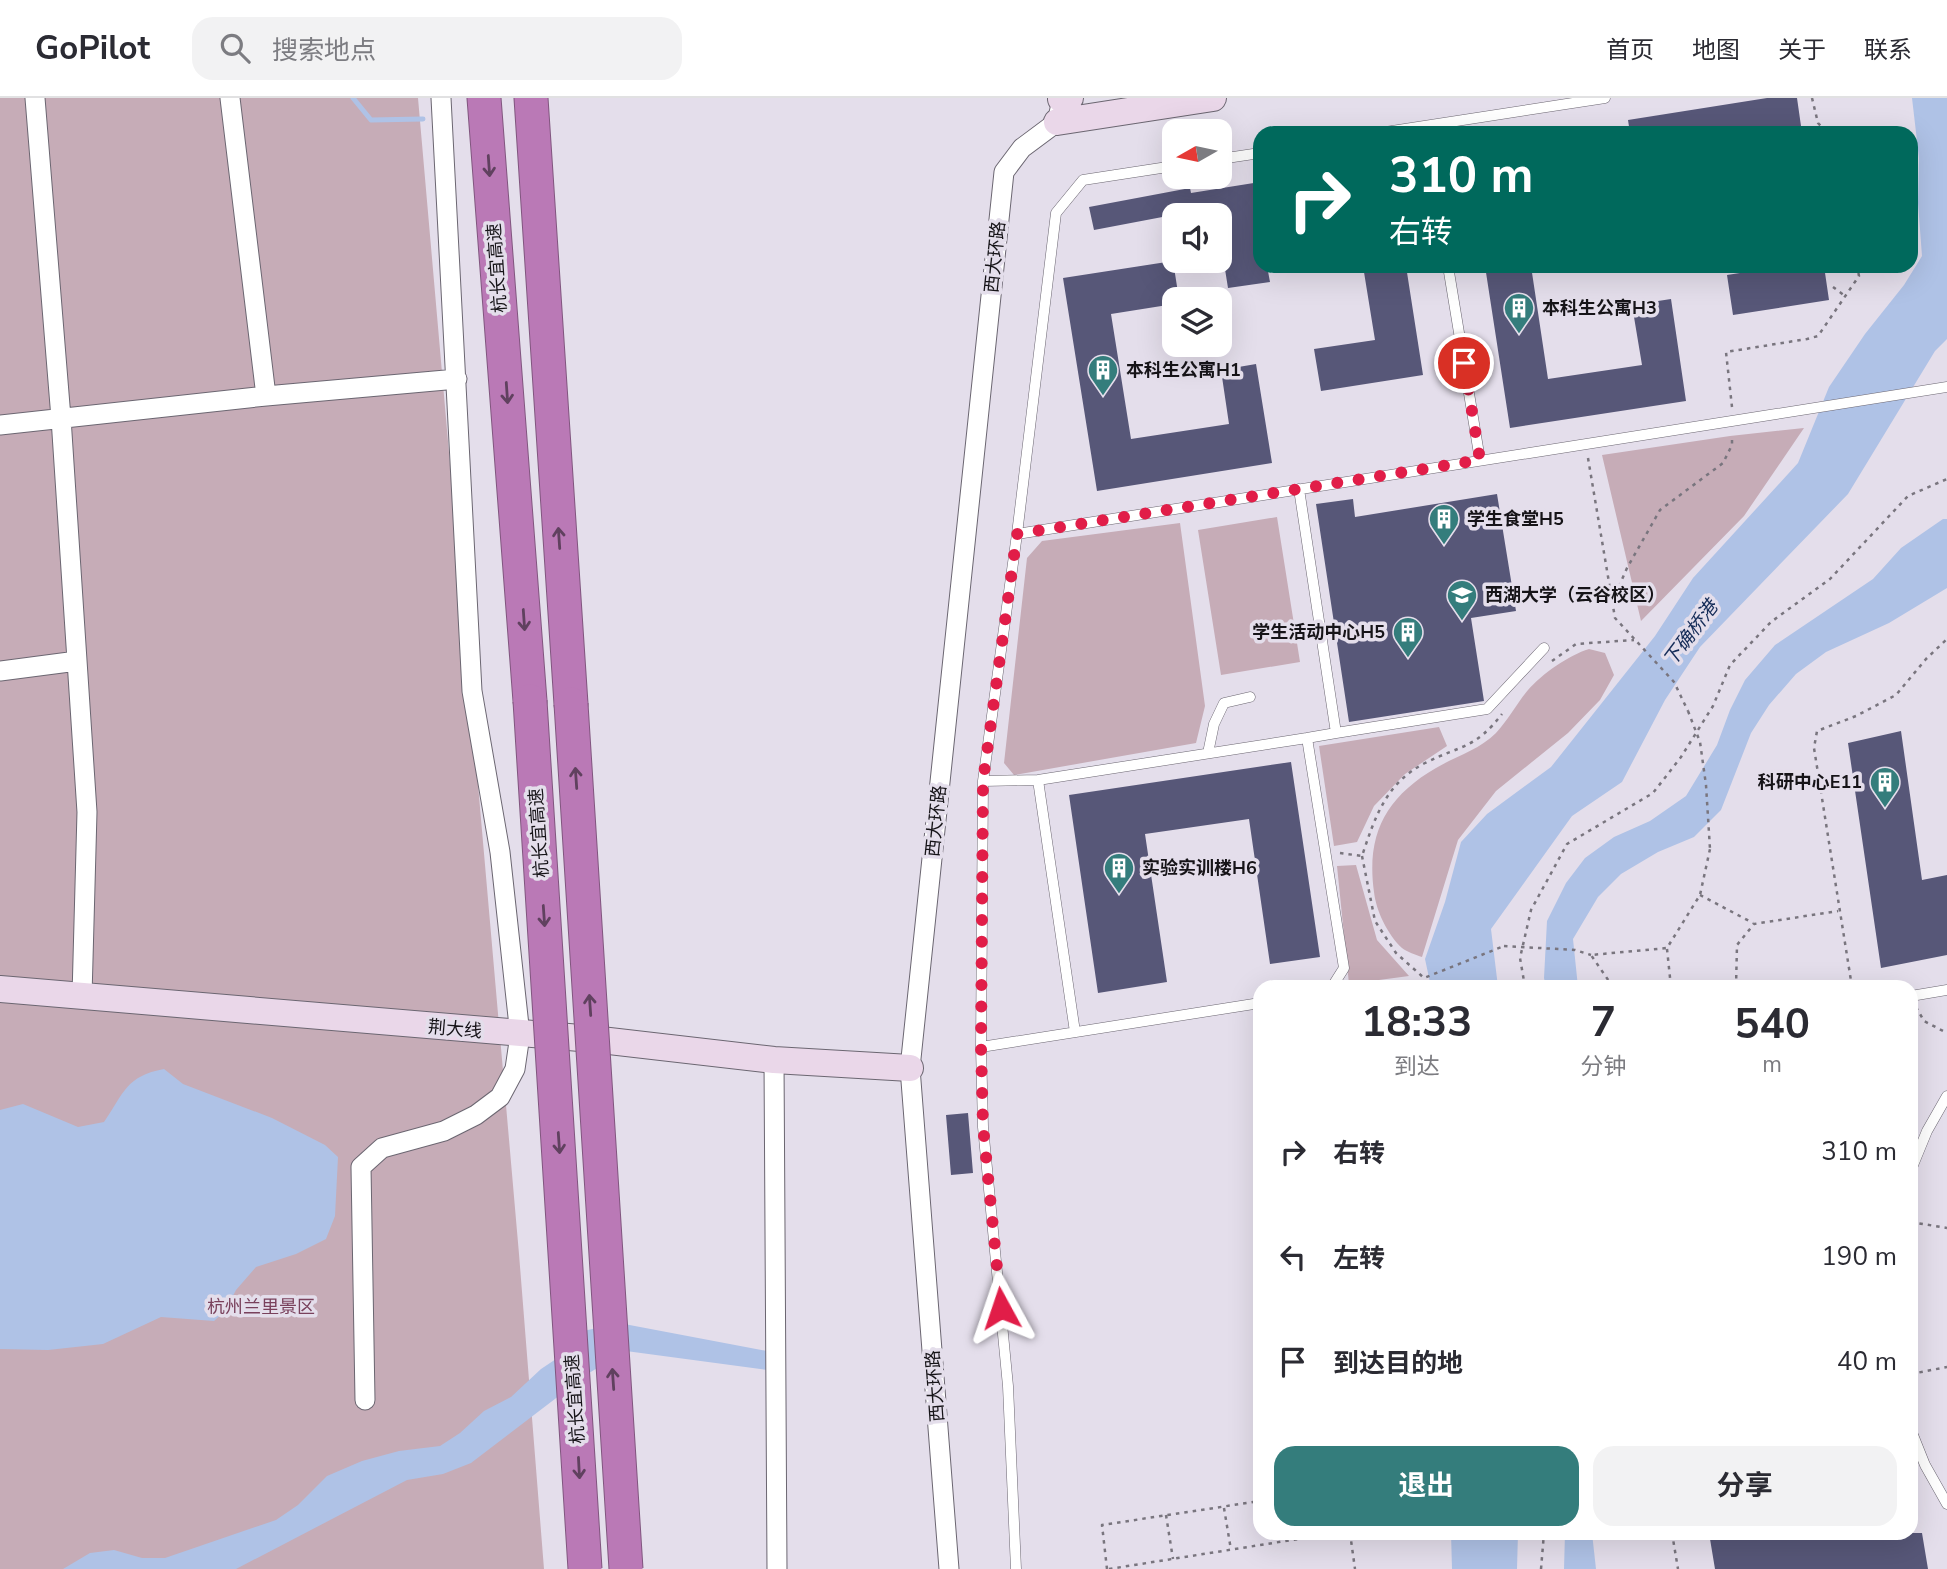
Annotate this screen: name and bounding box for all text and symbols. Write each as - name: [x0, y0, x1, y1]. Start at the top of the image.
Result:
- search box: [192, 17, 682, 80]
- text: GoPilot: [35, 26, 150, 71]
- icon: search: [216, 29, 254, 67]
- text: 搜索地点: [272, 33, 376, 68]
- text: 首页: [1606, 34, 1654, 66]
- text: 地图: [1692, 34, 1740, 66]
- text: 关于: [1778, 34, 1826, 66]
- text: 联系: [1864, 34, 1912, 66]
- north arrow: [1162, 119, 1232, 189]
- map controls: [1162, 119, 1232, 357]
- text: 310 m: [1389, 142, 1533, 209]
- one-way arrow: [483, 154, 496, 177]
- icon: right: [1274, 154, 1365, 245]
- button: sound: [1162, 203, 1232, 273]
- text: 右转: [1389, 211, 1453, 254]
- street label: 西大环路: [979, 220, 1011, 294]
- street label: 杭长宜高速: [482, 222, 512, 314]
- button: layers: [1162, 287, 1232, 357]
- building icon: 本科生公寓H3: [1502, 291, 1536, 335]
- place label: 本科生公寓H3: [1542, 296, 1657, 320]
- pin: [1434, 333, 1494, 393]
- icon: arrive: [1445, 344, 1483, 382]
- building icon: 本科生公寓H1: [1086, 353, 1120, 397]
- place label: 本科生公寓H1: [1126, 358, 1241, 382]
- one-way arrow: [501, 381, 514, 404]
- building icon: 学生食堂H5: [1427, 502, 1461, 546]
- place label: 学生食堂H5: [1467, 507, 1564, 531]
- one-way arrow: [552, 528, 565, 550]
- school or university icon: 西湖大学（云谷校区）: [1445, 578, 1479, 622]
- place label: 西湖大学（云谷校区）: [1485, 583, 1665, 607]
- water label: 下确桥港: [1658, 593, 1726, 672]
- one-way arrow: [518, 608, 531, 631]
- building icon: 学生活动中心H5: [1391, 615, 1425, 659]
- place label: 学生活动中心H5: [1252, 620, 1385, 644]
- building icon: 科研中心E11: [1868, 765, 1902, 809]
- one-way arrow: [569, 767, 582, 790]
- place label: 科研中心E11: [1758, 770, 1862, 794]
- street label: 西大环路: [920, 784, 952, 858]
- street label: 杭长宜高速: [524, 787, 554, 879]
- building icon: 实验实训楼H6: [1102, 851, 1136, 895]
- place label: 实验实训楼H6: [1142, 856, 1257, 880]
- one-way arrow: [538, 905, 551, 927]
- one-way arrow: [583, 994, 596, 1017]
- text: 18:33: [1361, 994, 1472, 1051]
- text: 7: [1591, 994, 1616, 1051]
- text: 540: [1734, 996, 1810, 1053]
- street label: 荆大线: [427, 1015, 483, 1043]
- text: m: [1762, 1049, 1782, 1080]
- text: 到达: [1394, 1051, 1440, 1082]
- text: 分钟: [1580, 1051, 1626, 1082]
- one-way arrow: [552, 1132, 565, 1155]
- icon: right: [1274, 1133, 1312, 1171]
- text: 310 m: [1821, 1134, 1897, 1169]
- text: 右转: [1333, 1136, 1385, 1171]
- icon: left: [1274, 1238, 1312, 1276]
- text: 190 m: [1821, 1239, 1897, 1274]
- text: 左转: [1333, 1241, 1385, 1276]
- position arrow: [964, 1271, 1038, 1345]
- park label: 杭州兰里景区: [207, 1295, 315, 1319]
- icon: arrive: [1274, 1343, 1312, 1381]
- text: 40 m: [1837, 1344, 1897, 1379]
- text: 到达目的地: [1333, 1346, 1463, 1381]
- street label: 西大环路: [921, 1349, 949, 1423]
- street label: 杭长宜高速: [560, 1353, 590, 1445]
- one-way arrow: [607, 1367, 620, 1390]
- button: 退出: [1274, 1446, 1579, 1526]
- button: 分享: [1593, 1446, 1897, 1526]
- one-way arrow: [573, 1456, 586, 1479]

